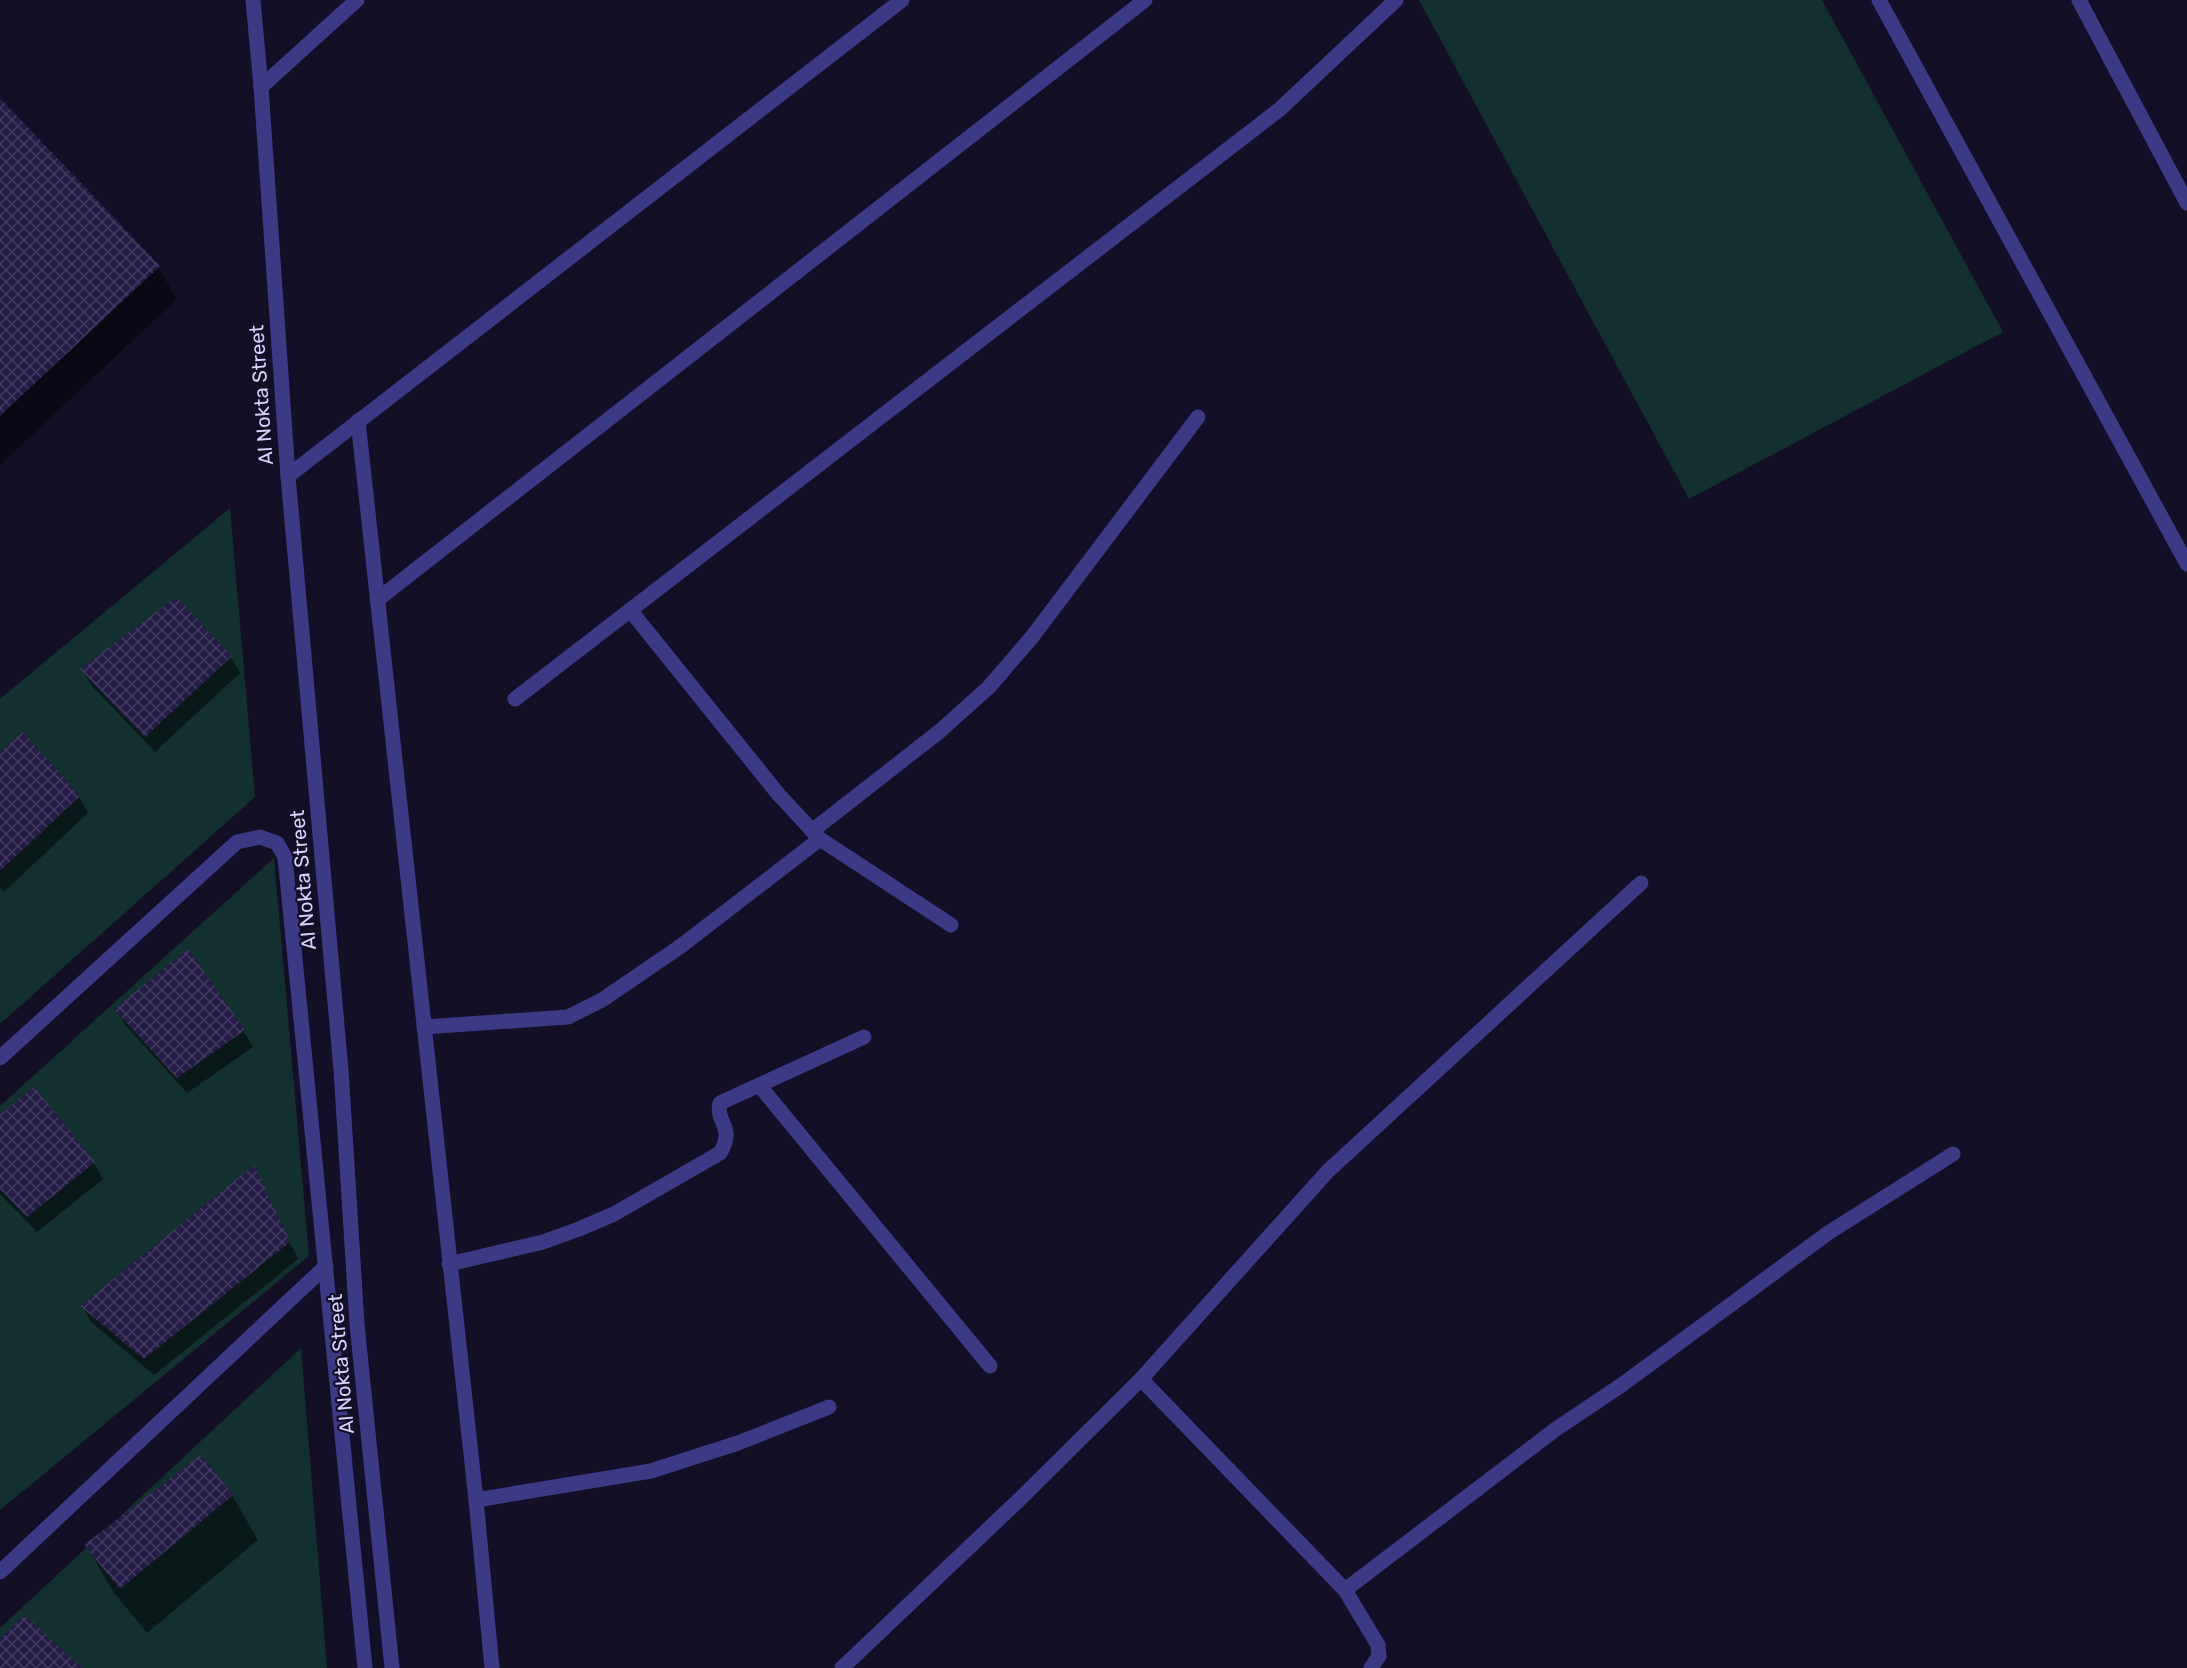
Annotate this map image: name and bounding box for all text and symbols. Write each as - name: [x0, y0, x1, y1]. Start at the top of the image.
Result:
- street label: Al Nokta Street: [244, 324, 278, 466]
- street label: Al Nokta Street: [285, 809, 321, 951]
- street label: Al Nokta Street: [323, 1293, 359, 1435]

